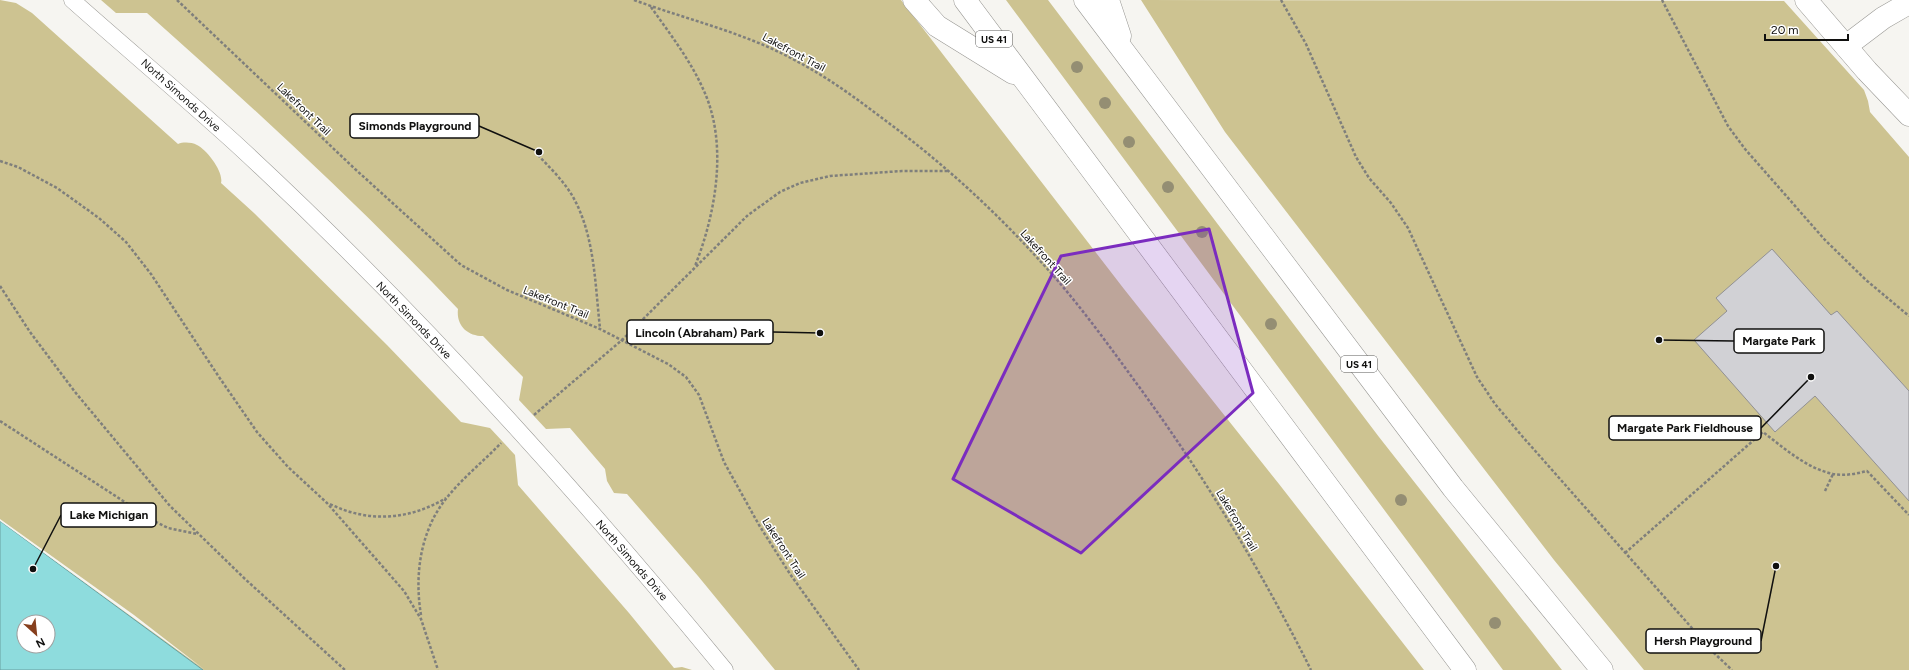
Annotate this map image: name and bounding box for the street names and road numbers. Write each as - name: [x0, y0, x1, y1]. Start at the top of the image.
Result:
- street label: Lakefront Trail: [760, 30, 828, 75]
- road number: US 41: [976, 31, 1012, 47]
- street label: North Simonds Drive: [138, 56, 223, 135]
- street label: Lakefront Trail: [274, 81, 333, 138]
- street label: Lakefront Trail: [1018, 227, 1074, 288]
- street label: North Simonds Drive: [373, 279, 454, 362]
- street label: Lakefront Trail: [521, 283, 591, 322]
- road number: US 41: [1341, 356, 1377, 372]
- street label: Lakefront Trail: [1213, 487, 1260, 553]
- street label: Lakefront Trail: [759, 516, 808, 581]
- street label: North Simonds Drive: [593, 517, 670, 603]

